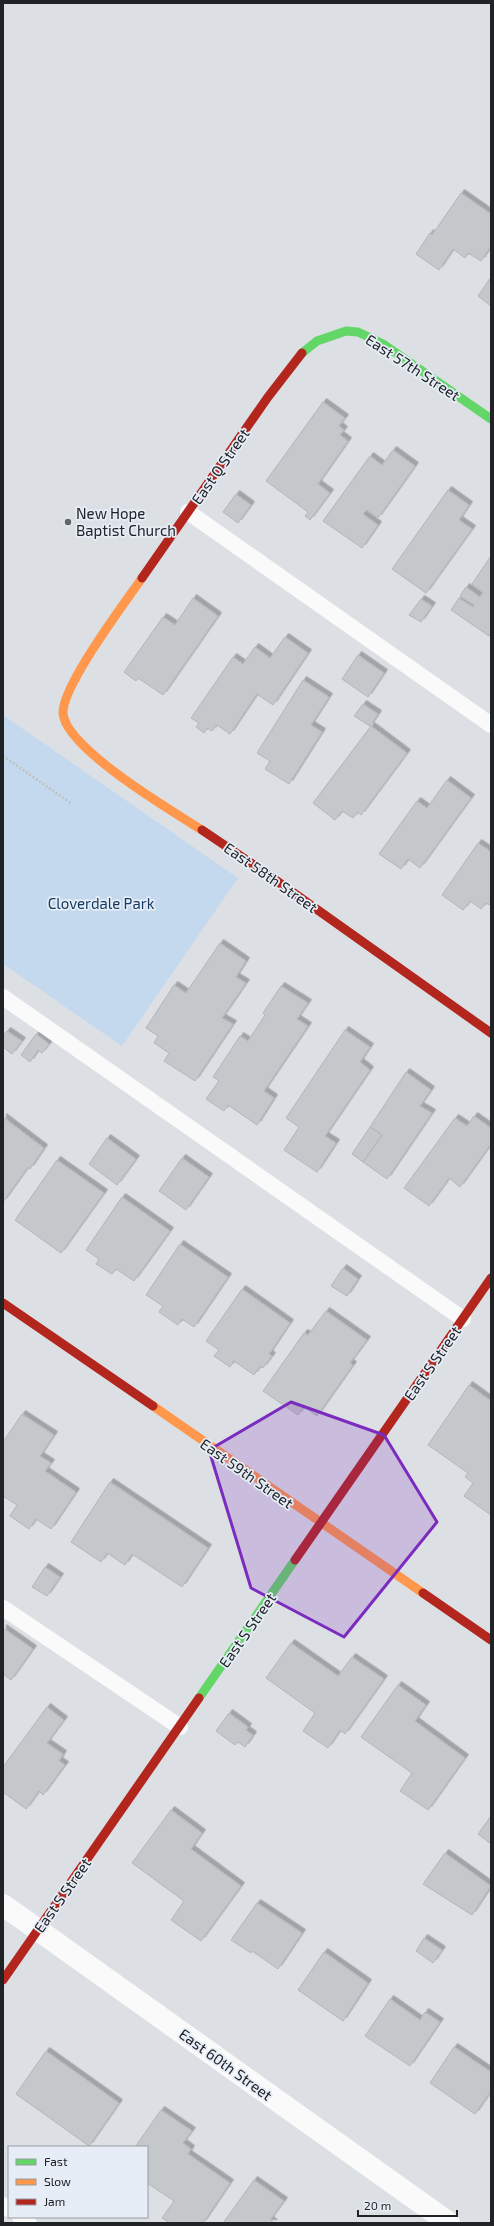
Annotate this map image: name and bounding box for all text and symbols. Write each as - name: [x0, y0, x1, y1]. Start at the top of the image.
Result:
- street label: East 57th Street: [363, 330, 464, 404]
- street label: East Q Street: [187, 424, 254, 508]
- place label: New Hope Baptist Church: [76, 504, 176, 539]
- marker: New Hope Baptist Church: [63, 517, 73, 527]
- street label: East 58th Street: [221, 838, 321, 916]
- park label: Cloverdale Park: [48, 894, 155, 912]
- street label: East S Street: [400, 1322, 464, 1404]
- street label: East 59th Street: [197, 1434, 297, 1512]
- street label: East S Street: [215, 1589, 279, 1671]
- street label: East S Street: [30, 1854, 94, 1936]
- street label: East 60th Street: [176, 2024, 276, 2104]
- legend: [8, 2146, 148, 2218]
- text: Fast: [44, 2154, 68, 2168]
- text: Slow: [44, 2174, 71, 2188]
- scale bar: [358, 2192, 457, 2218]
- text: Jam: [44, 2194, 65, 2208]
- text: 20 m: [364, 2198, 391, 2212]

